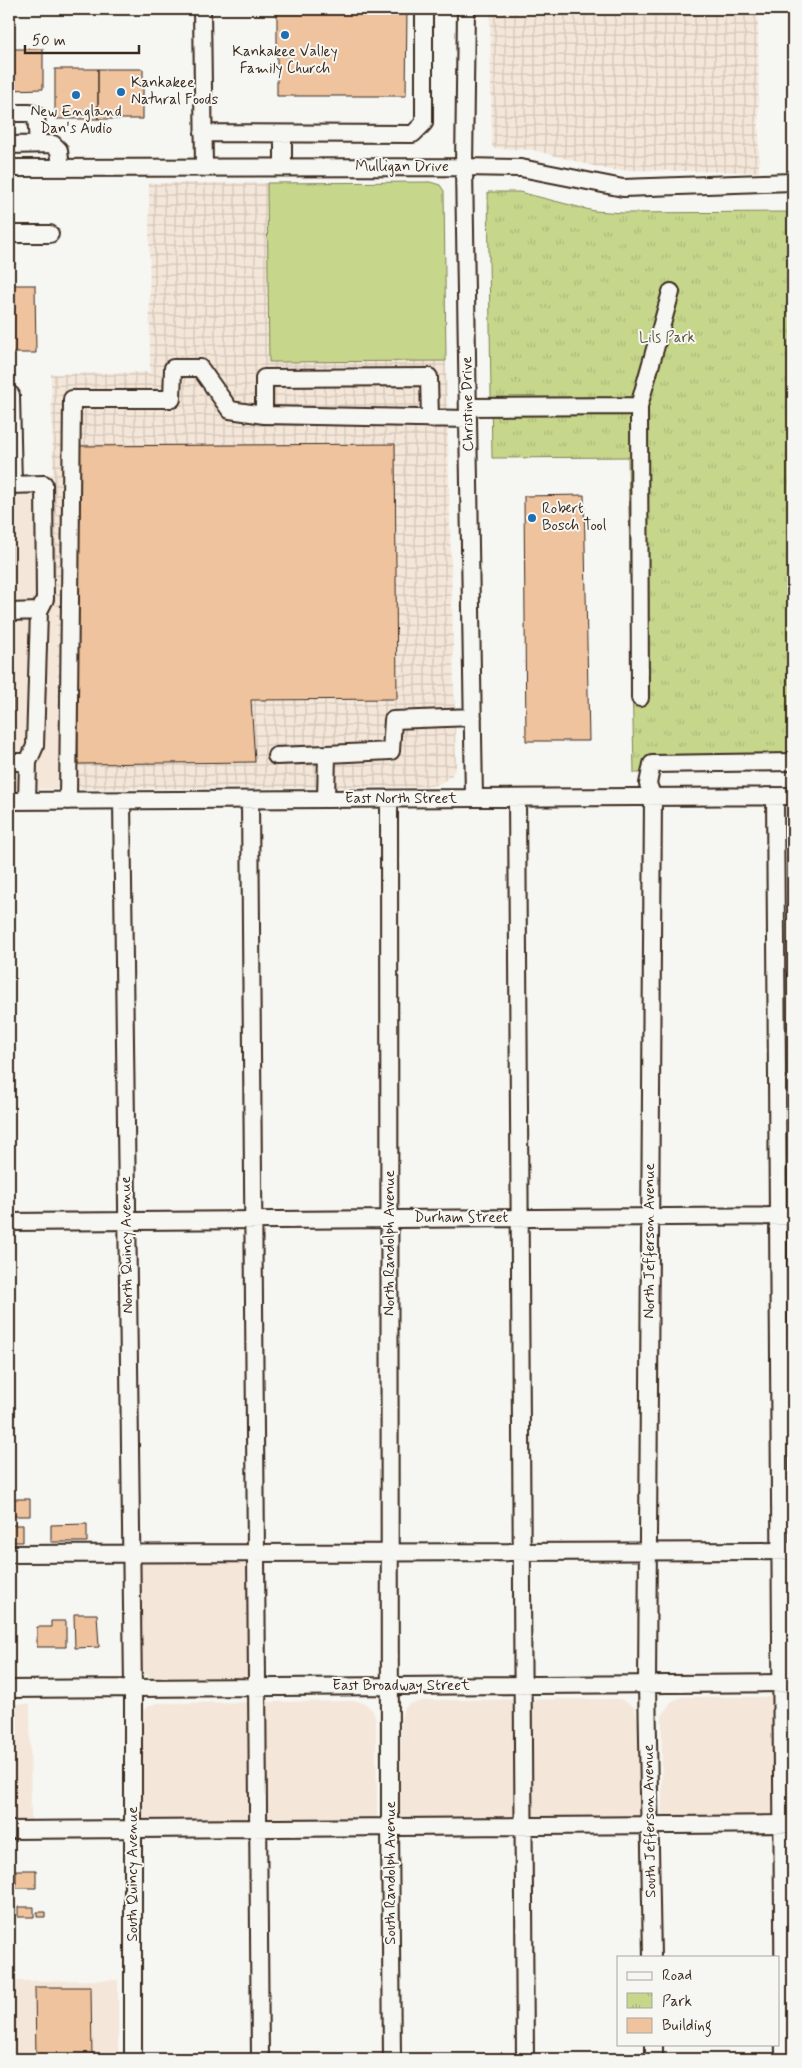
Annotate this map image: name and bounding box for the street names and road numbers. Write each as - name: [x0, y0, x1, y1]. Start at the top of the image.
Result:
- street label: Mulligan Drive: [355, 157, 449, 177]
- street label: Christine Drive: [457, 356, 479, 452]
- street label: East North Street: [345, 789, 457, 809]
- street label: North Jefferson Avenue: [640, 1163, 660, 1319]
- street label: North Randolph Avenue: [380, 1170, 400, 1316]
- street label: North Quincy Avenue: [116, 1176, 138, 1314]
- street label: Durham Street: [414, 1208, 509, 1228]
- street label: East Broadway Street: [332, 1676, 470, 1696]
- street label: South Jefferson Avenue: [639, 1744, 661, 1898]
- street label: South Randolph Avenue: [381, 1801, 401, 1945]
- street label: South Quincy Avenue: [123, 1806, 143, 1942]

